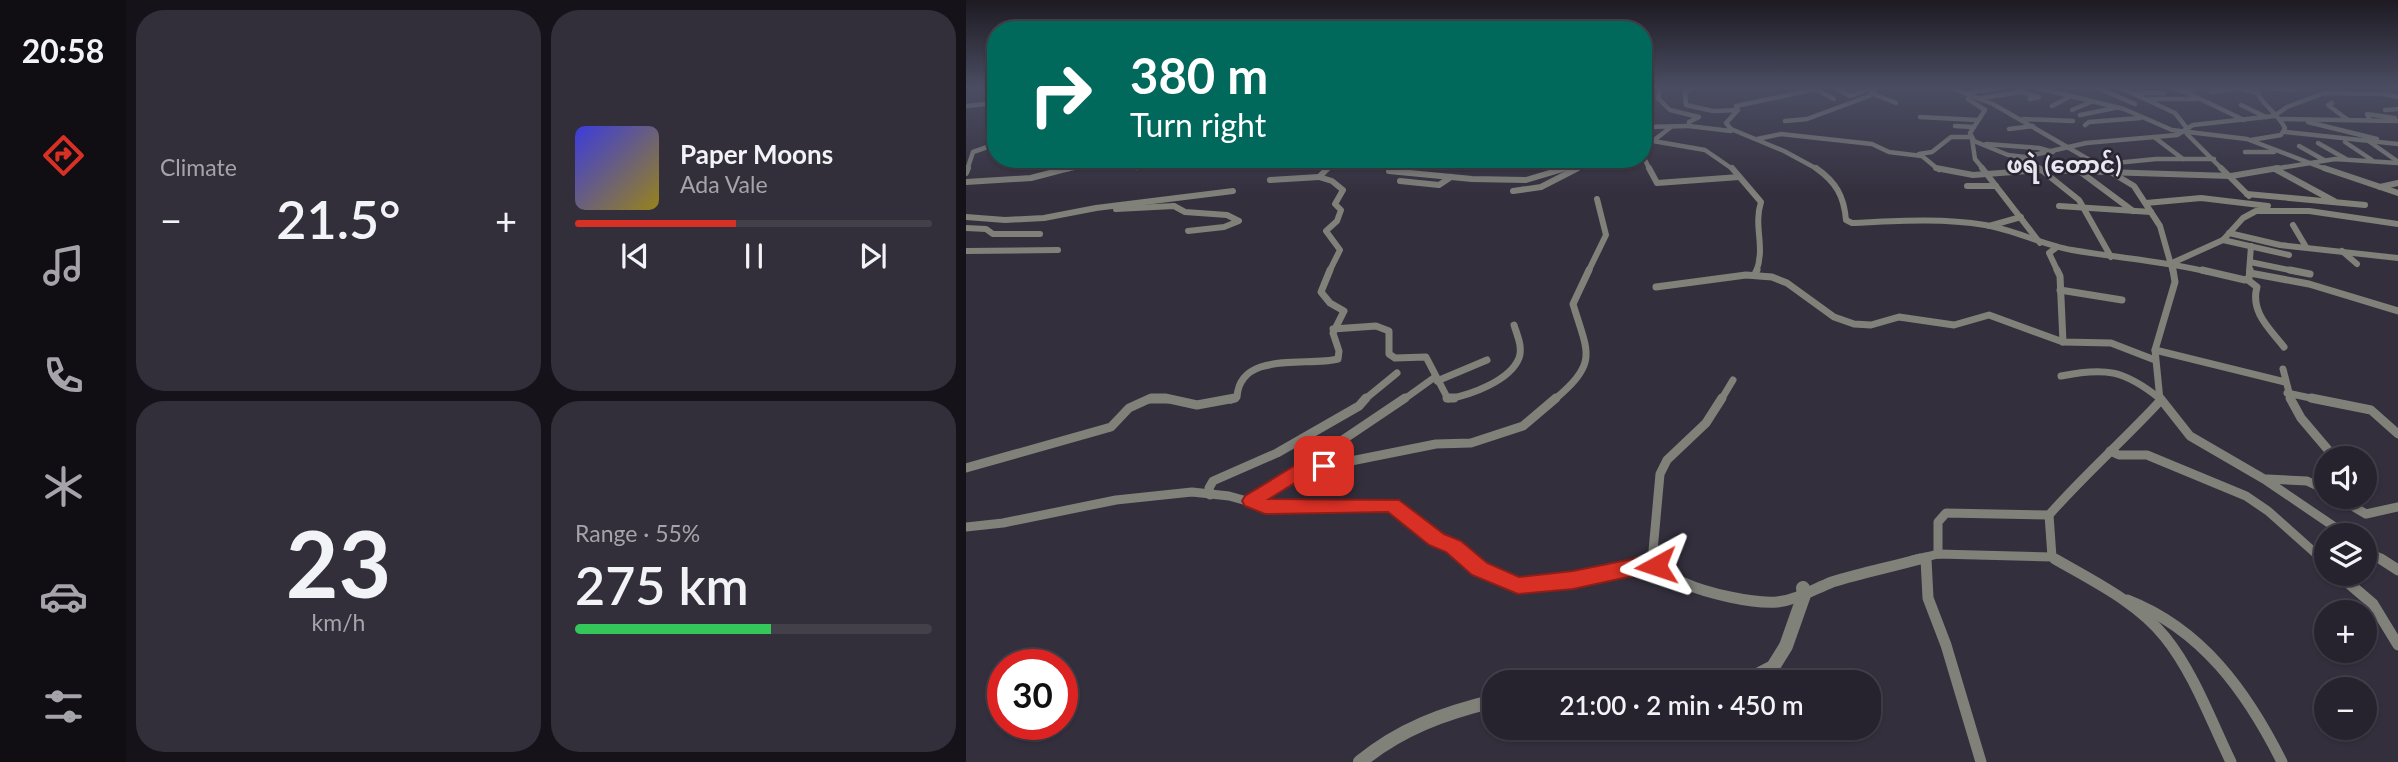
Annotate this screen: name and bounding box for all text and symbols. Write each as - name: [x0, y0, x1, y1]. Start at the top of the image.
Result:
- text: 20:58: [22, 31, 104, 70]
- text: 380 m: [1130, 46, 1268, 104]
- icon: right: [1015, 49, 1106, 140]
- text: Turn right: [1130, 105, 1266, 144]
- icon: directions: [39, 131, 88, 180]
- text: Paper Moons: [680, 138, 833, 170]
- district label: ဖရဲ (တောင်): [2007, 149, 2121, 184]
- text: Climate: [160, 153, 237, 181]
- text: Ada Vale: [680, 170, 768, 198]
- text: 21.5°: [276, 188, 401, 250]
- text: −: [160, 197, 182, 243]
- text: +: [495, 197, 517, 243]
- icon: previous: [616, 237, 654, 275]
- icon: pause: [735, 237, 773, 275]
- icon: next: [854, 237, 892, 275]
- icon: music: [39, 241, 88, 290]
- icon: phone: [39, 351, 88, 400]
- pin: [1294, 436, 1354, 496]
- map controls: [2314, 446, 2377, 740]
- button: sound: [2314, 446, 2377, 509]
- icon: arrive: [1305, 447, 1343, 485]
- icon: climate: [39, 462, 88, 511]
- text: 23: [286, 508, 391, 617]
- text: Range · 55%: [575, 519, 700, 547]
- button: layers: [2314, 523, 2377, 586]
- position arrow: [1619, 529, 1693, 603]
- text: 275 km: [575, 554, 749, 616]
- icon: car: [39, 572, 88, 621]
- button: +: [2314, 600, 2377, 663]
- text: km/h: [312, 608, 365, 636]
- speed limit sign: 30: [987, 649, 1078, 740]
- button: −: [2314, 677, 2377, 740]
- icon: filters: [39, 682, 88, 731]
- text: 21:00 · 2 min · 450 m: [1559, 689, 1804, 721]

